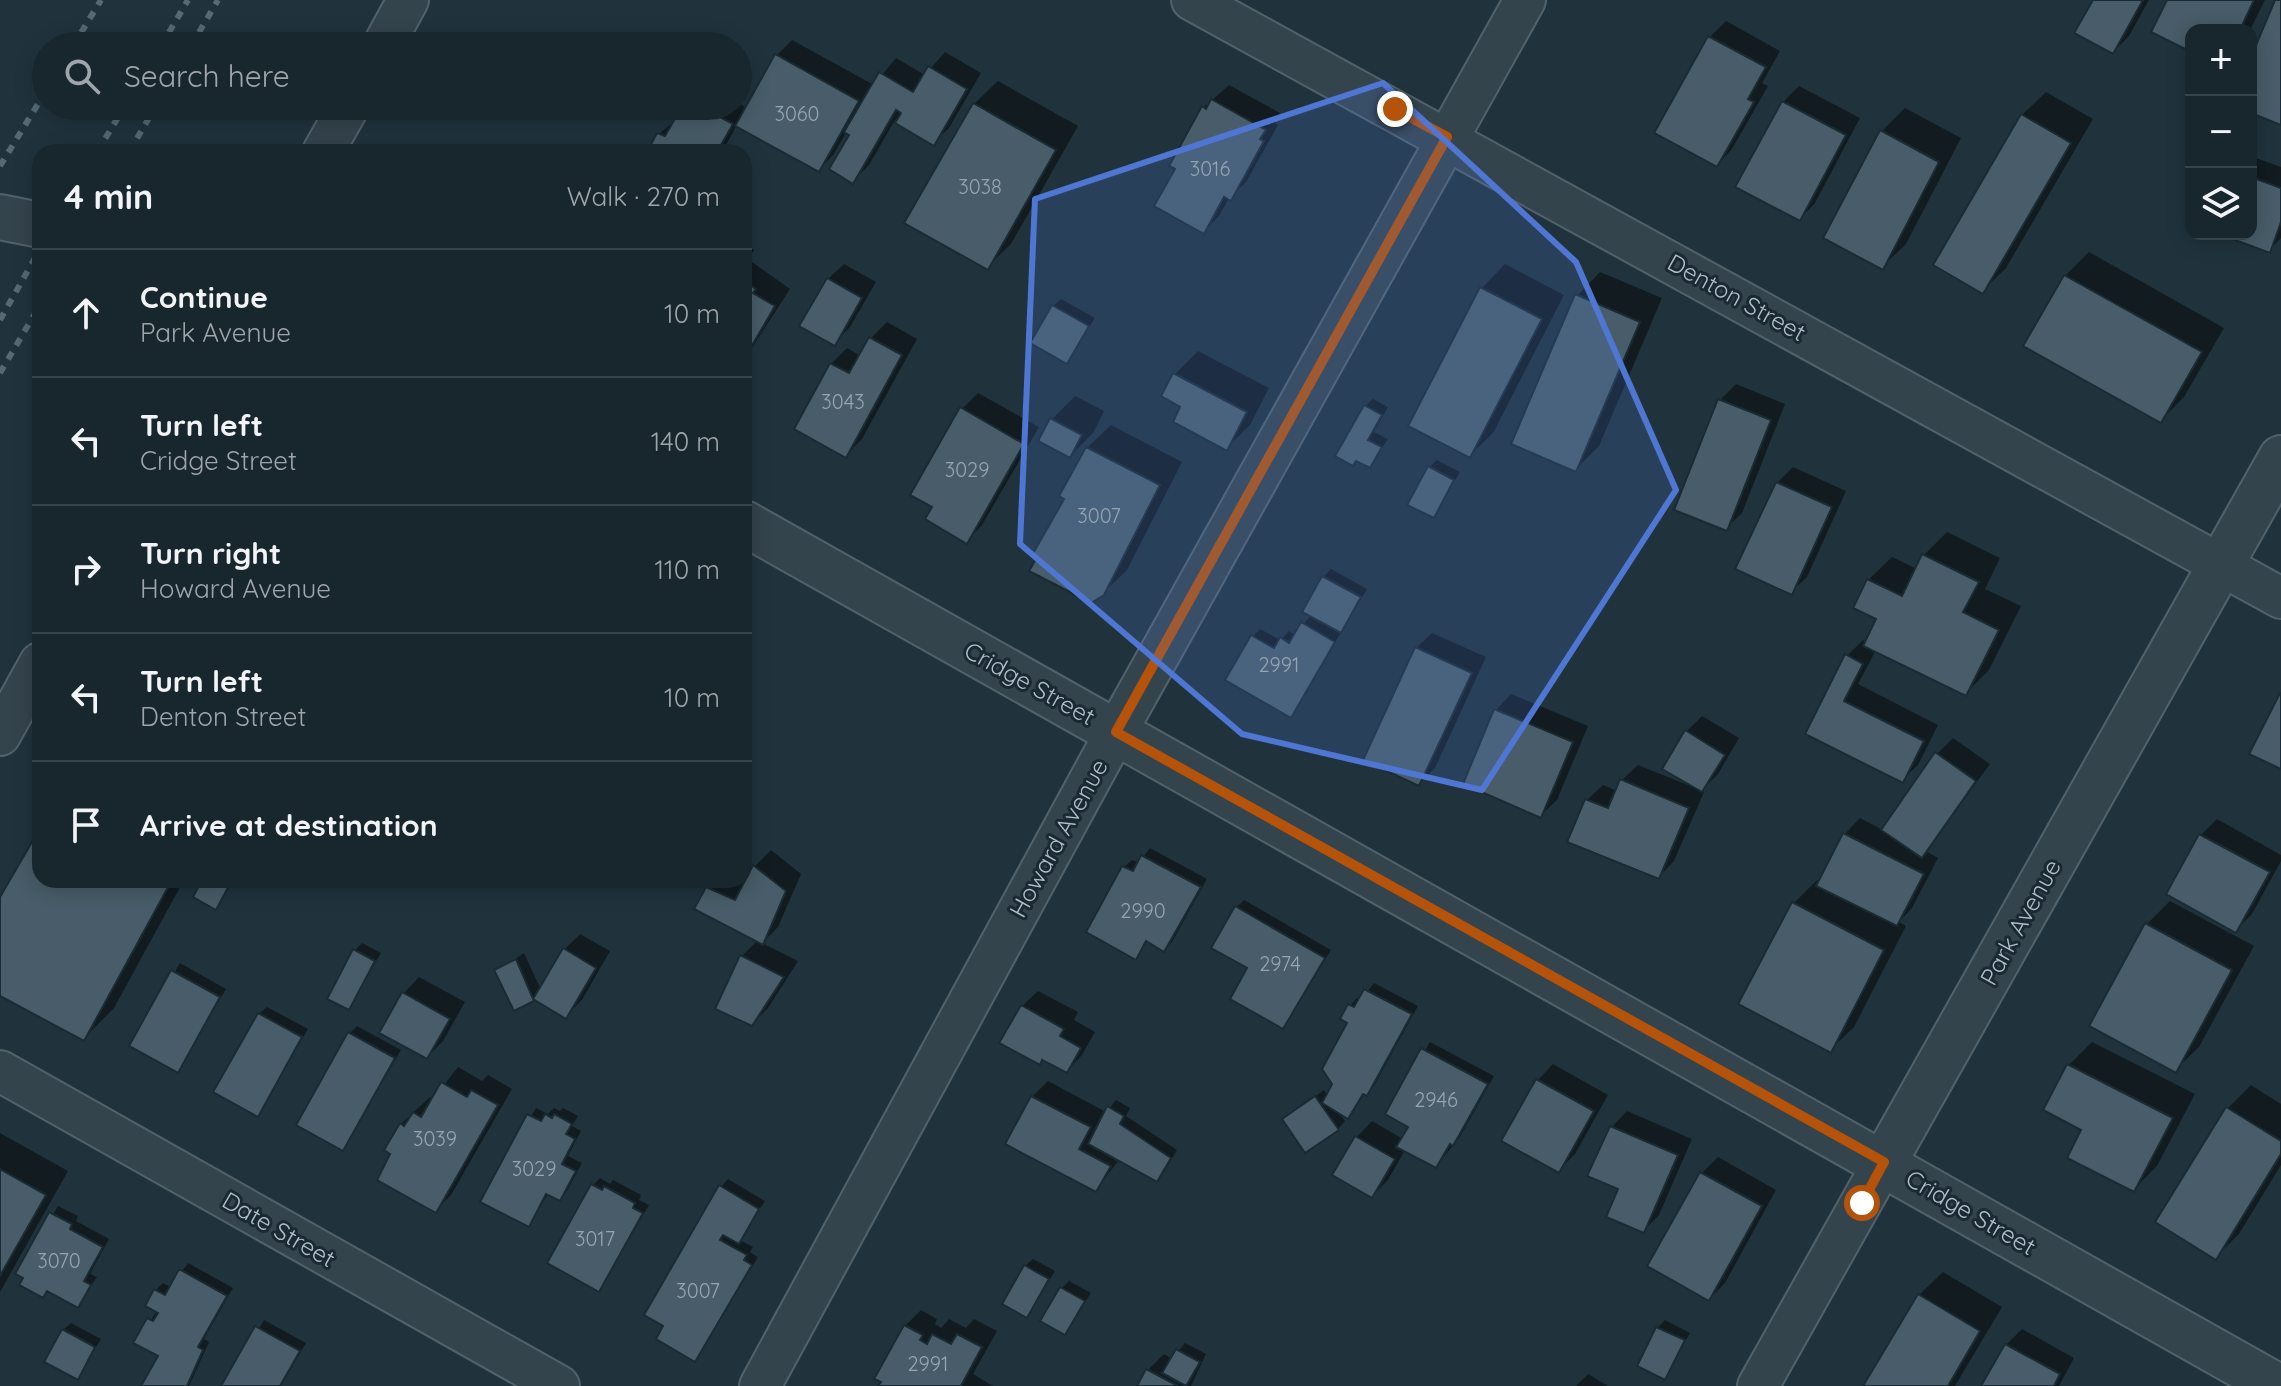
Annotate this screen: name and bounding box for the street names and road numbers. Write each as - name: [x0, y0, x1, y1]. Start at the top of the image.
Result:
- street label: Denton Street: [1663, 247, 1811, 347]
- street label: Cridge Street: [959, 635, 1101, 731]
- street label: Howard Avenue: [1002, 754, 1114, 922]
- street label: Park Avenue: [1973, 854, 2067, 990]
- street label: Cridge Street: [1901, 1163, 2041, 1261]
- street label: Date Street: [217, 1185, 341, 1273]

